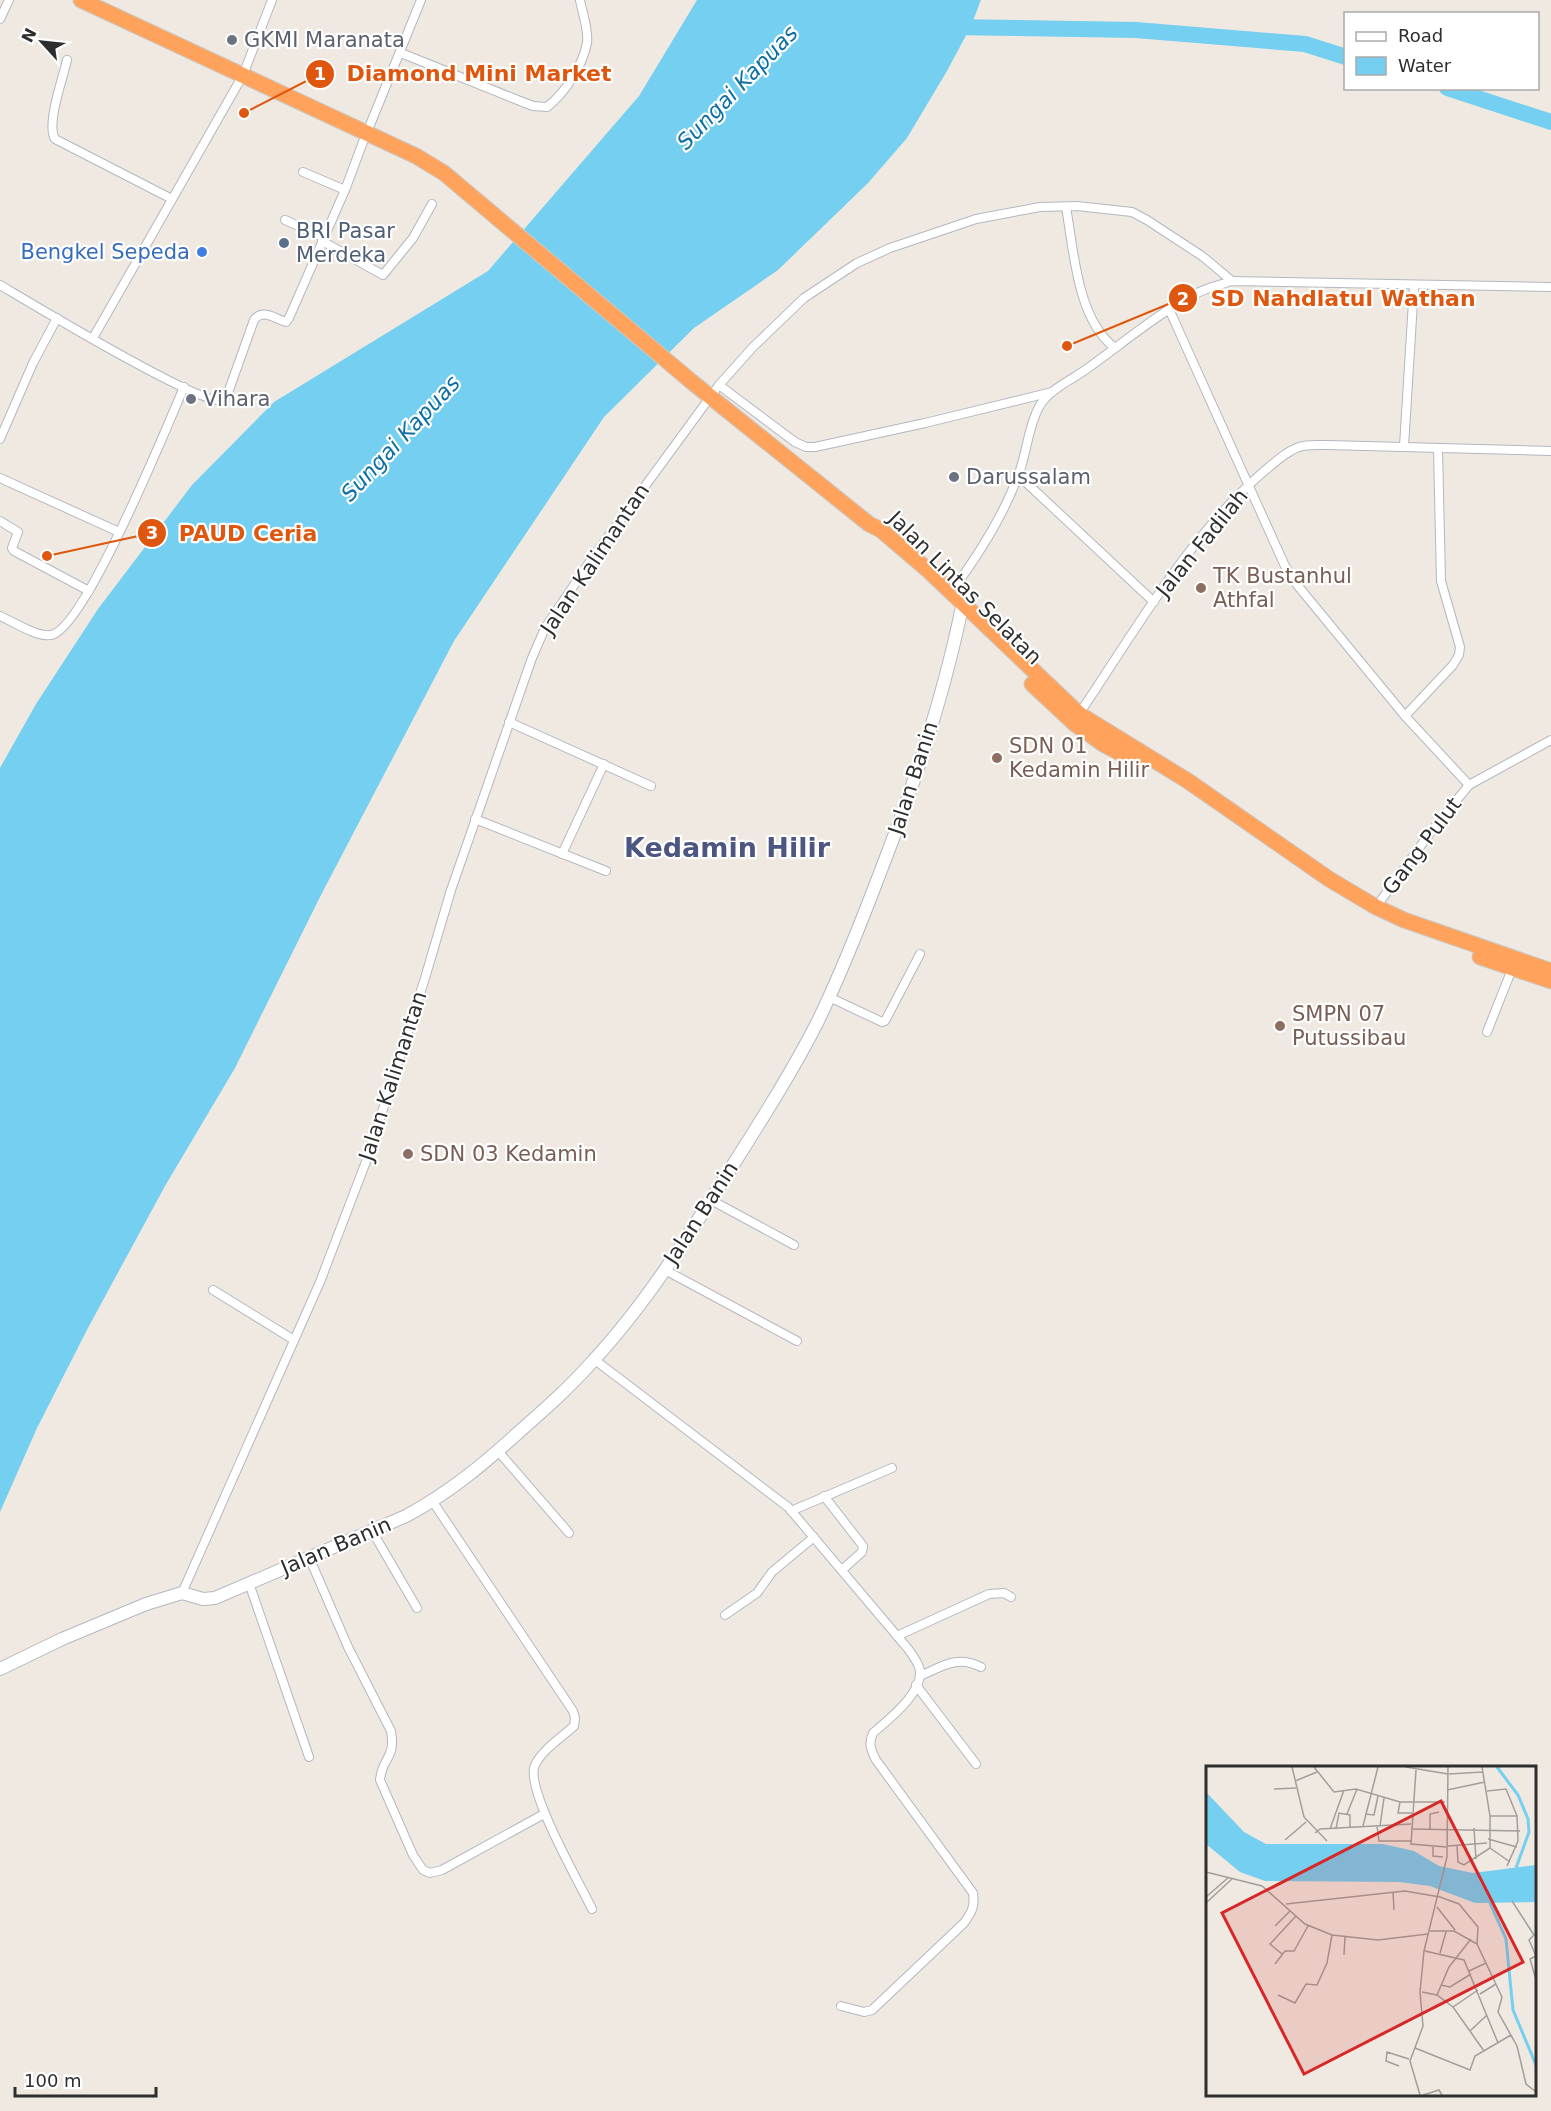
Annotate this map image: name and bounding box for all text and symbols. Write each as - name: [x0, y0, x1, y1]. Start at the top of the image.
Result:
- north arrow: [12, 12, 72, 72]
- legend: [1344, 12, 1539, 90]
- water label: Sungai Kapuas: [672, 20, 803, 154]
- text: N: [18, 25, 41, 46]
- text: Road: [1398, 25, 1443, 46]
- place label: GKMI Maranata: [244, 28, 405, 52]
- marker: GKMI Maranata: [225, 33, 239, 47]
- callout: Diamond Mini Market: [305, 54, 624, 94]
- text: Water: [1398, 55, 1452, 76]
- text: Diamond Mini Market: [346, 61, 612, 86]
- text: 1: [314, 63, 326, 84]
- place label: BRI Pasar Merdeka: [296, 219, 395, 267]
- marker: BRI Pasar Merdeka: [277, 236, 291, 250]
- place label: Bengkel Sepeda: [20, 240, 190, 264]
- marker: Bengkel Sepeda: [195, 245, 209, 259]
- callout: SD Nahdlatul Wathan: [1168, 278, 1487, 318]
- text: SD Nahdlatul Wathan: [1210, 286, 1476, 311]
- text: 2: [1177, 288, 1189, 309]
- water label: Sungai Kapuas: [336, 370, 465, 506]
- place label: Vihara: [203, 387, 270, 411]
- marker: Vihara: [184, 392, 198, 406]
- place label: Darussalam: [966, 465, 1091, 489]
- marker: Darussalam: [947, 470, 961, 484]
- street label: Jalan Kalimantan: [535, 479, 654, 641]
- street label: Jalan Fadilah: [1150, 484, 1253, 603]
- street label: Jalan Lintas Selatan: [882, 505, 1047, 670]
- callout: PAUD Ceria: [137, 513, 329, 553]
- text: PAUD Ceria: [179, 521, 317, 546]
- text: 3: [146, 522, 158, 543]
- place label: TK Bustanhul Athfal: [1212, 564, 1352, 612]
- marker: TK Bustanhul Athfal: [1194, 581, 1208, 595]
- street label: Jalan Banin: [883, 718, 943, 839]
- place label: SDN 01 Kedamin Hilir: [1009, 734, 1149, 782]
- marker: SDN 01 Kedamin Hilir: [990, 751, 1004, 765]
- street label: Gang Pulut: [1378, 793, 1466, 899]
- district label: Kedamin Hilir: [624, 832, 831, 863]
- street label: Jalan Kalimantan: [354, 988, 432, 1166]
- place label: SMPN 07 Putussibau: [1292, 1002, 1406, 1050]
- marker: SMPN 07 Putussibau: [1273, 1019, 1287, 1033]
- place label: SDN 03 Kedamin: [420, 1142, 597, 1166]
- marker: SDN 03 Kedamin: [401, 1147, 415, 1161]
- street label: Jalan Banin: [658, 1157, 743, 1270]
- street label: Jalan Banin: [275, 1512, 395, 1581]
- inset map: [1206, 1766, 1536, 2096]
- scale bar: [15, 2060, 156, 2098]
- text: 100 m: [24, 2070, 82, 2091]

